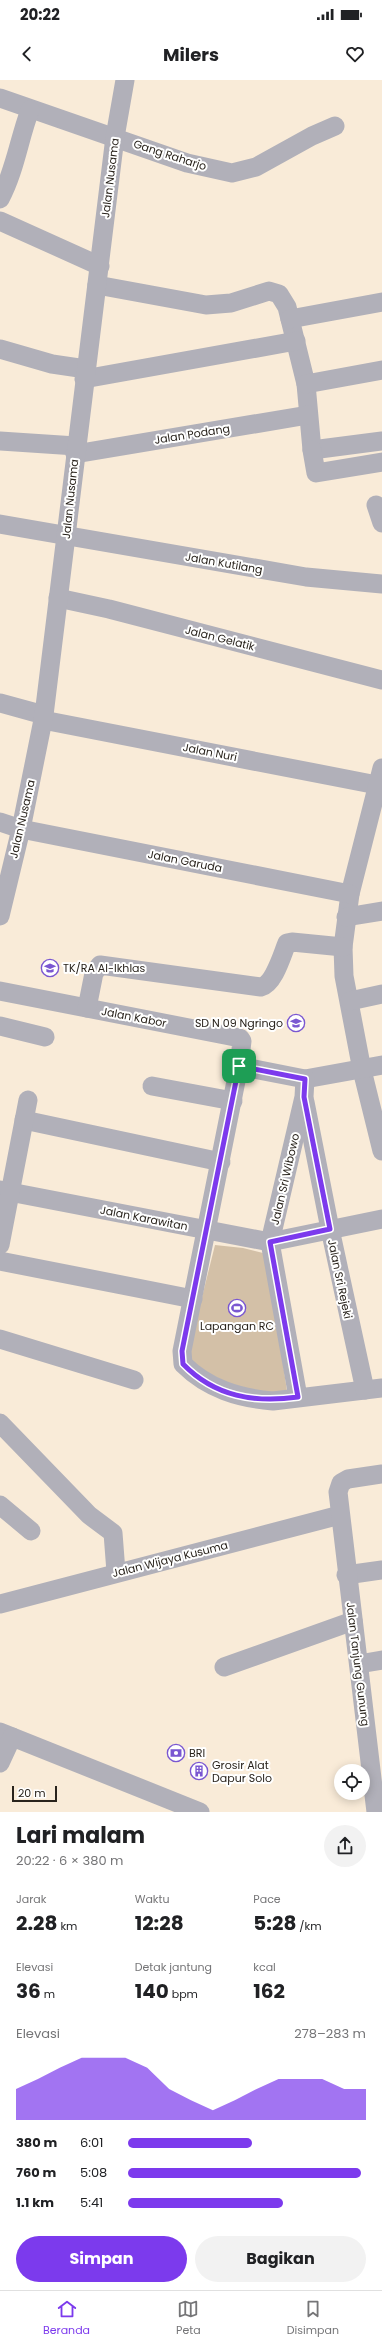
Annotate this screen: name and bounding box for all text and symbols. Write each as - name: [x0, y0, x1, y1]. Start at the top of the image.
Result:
- text: 20:22: [20, 4, 60, 25]
- text: Milers: [163, 42, 219, 67]
- icon: back: [16, 43, 38, 65]
- icon: heart: [344, 43, 366, 65]
- street label: Gang Raharjo: [131, 136, 209, 174]
- street label: Jalan Nusama: [97, 137, 123, 219]
- street label: Jalan Podang: [153, 420, 231, 448]
- street label: Jalan Nusama: [58, 458, 82, 540]
- street label: Jalan Kutilang: [184, 548, 264, 578]
- street label: Jalan Gelatik: [183, 622, 257, 654]
- street label: Jalan Nuri: [181, 739, 239, 765]
- street label: Jalan Nusama: [5, 778, 39, 860]
- street label: Jalan Garuda: [146, 846, 224, 876]
- school or university icon: TK/RA Al-Ikhlas: [40, 958, 60, 978]
- place label: TK/RA Al-Ikhlas: [63, 960, 146, 976]
- street label: Jalan Kabor: [100, 1003, 168, 1031]
- school or university icon: SD N 09 Ngringo: [286, 1013, 306, 1033]
- place label: SD N 09 Ngringo: [195, 1015, 283, 1031]
- pin: [222, 1049, 256, 1083]
- icon: arrive: [228, 1055, 250, 1077]
- street label: Jalan Sri Wibowo: [267, 1132, 303, 1226]
- street label: Jalan Karawitan: [99, 1202, 189, 1234]
- street label: Jalan Sri Rejeki: [324, 1238, 356, 1321]
- sports icon: Lapangan RC: [227, 1298, 247, 1318]
- place label: Lapangan RC: [200, 1318, 274, 1334]
- street label: Jalan Wijaya Kusuma: [110, 1537, 230, 1581]
- street label: Jalan Tanjung Gunung: [342, 1601, 374, 1727]
- bank icon: BRI: [166, 1743, 186, 1763]
- place label: BRI: [189, 1745, 205, 1761]
- place label: Grosir Alat Dapur Solo: [212, 1757, 272, 1786]
- building icon: Grosir Alat Dapur Solo: [189, 1761, 209, 1781]
- map controls: [334, 1764, 370, 1800]
- button: locate: [334, 1764, 370, 1800]
- scale bar: [12, 1784, 57, 1803]
- text: 20 m: [18, 1785, 46, 1801]
- text: Lari malam: [16, 1820, 145, 1851]
- button: share: [324, 1825, 366, 1867]
- text: 20:22 · 6 × 380 m: [16, 1851, 124, 1870]
- text: Jarak: [16, 1891, 46, 1907]
- text: Waktu: [135, 1891, 170, 1907]
- text: Pace: [253, 1891, 281, 1907]
- text: 2.28: [16, 1909, 57, 1937]
- text: 12:28: [135, 1909, 184, 1937]
- text: 5:28: [253, 1909, 296, 1937]
- text: km: [57, 1918, 77, 1934]
- text: /km: [296, 1918, 322, 1934]
- text: Elevasi: [16, 1959, 53, 1975]
- text: Detak jantung: [135, 1959, 212, 1975]
- text: kcal: [253, 1959, 276, 1975]
- text: 36: [16, 1977, 41, 2005]
- text: 140: [135, 1977, 169, 2005]
- text: 162: [253, 1977, 285, 2005]
- text: m: [41, 1986, 55, 2002]
- text: bpm: [169, 1986, 198, 2002]
- text: Elevasi: [16, 2024, 60, 2043]
- text: 278–283 m: [294, 2024, 366, 2043]
- text: 380 m: [16, 2133, 57, 2152]
- text: 6:01: [80, 2133, 103, 2152]
- text: 760 m: [16, 2163, 56, 2182]
- text: 5:08: [80, 2163, 107, 2182]
- text: 1.1 km: [16, 2193, 54, 2212]
- text: 5:41: [80, 2193, 103, 2212]
- button: Simpan: [16, 2236, 187, 2282]
- button: Bagikan: [195, 2236, 366, 2282]
- tab: Beranda: [43, 2298, 90, 2339]
- tab: Peta: [176, 2298, 201, 2339]
- tab: Disimpan: [287, 2298, 339, 2339]

